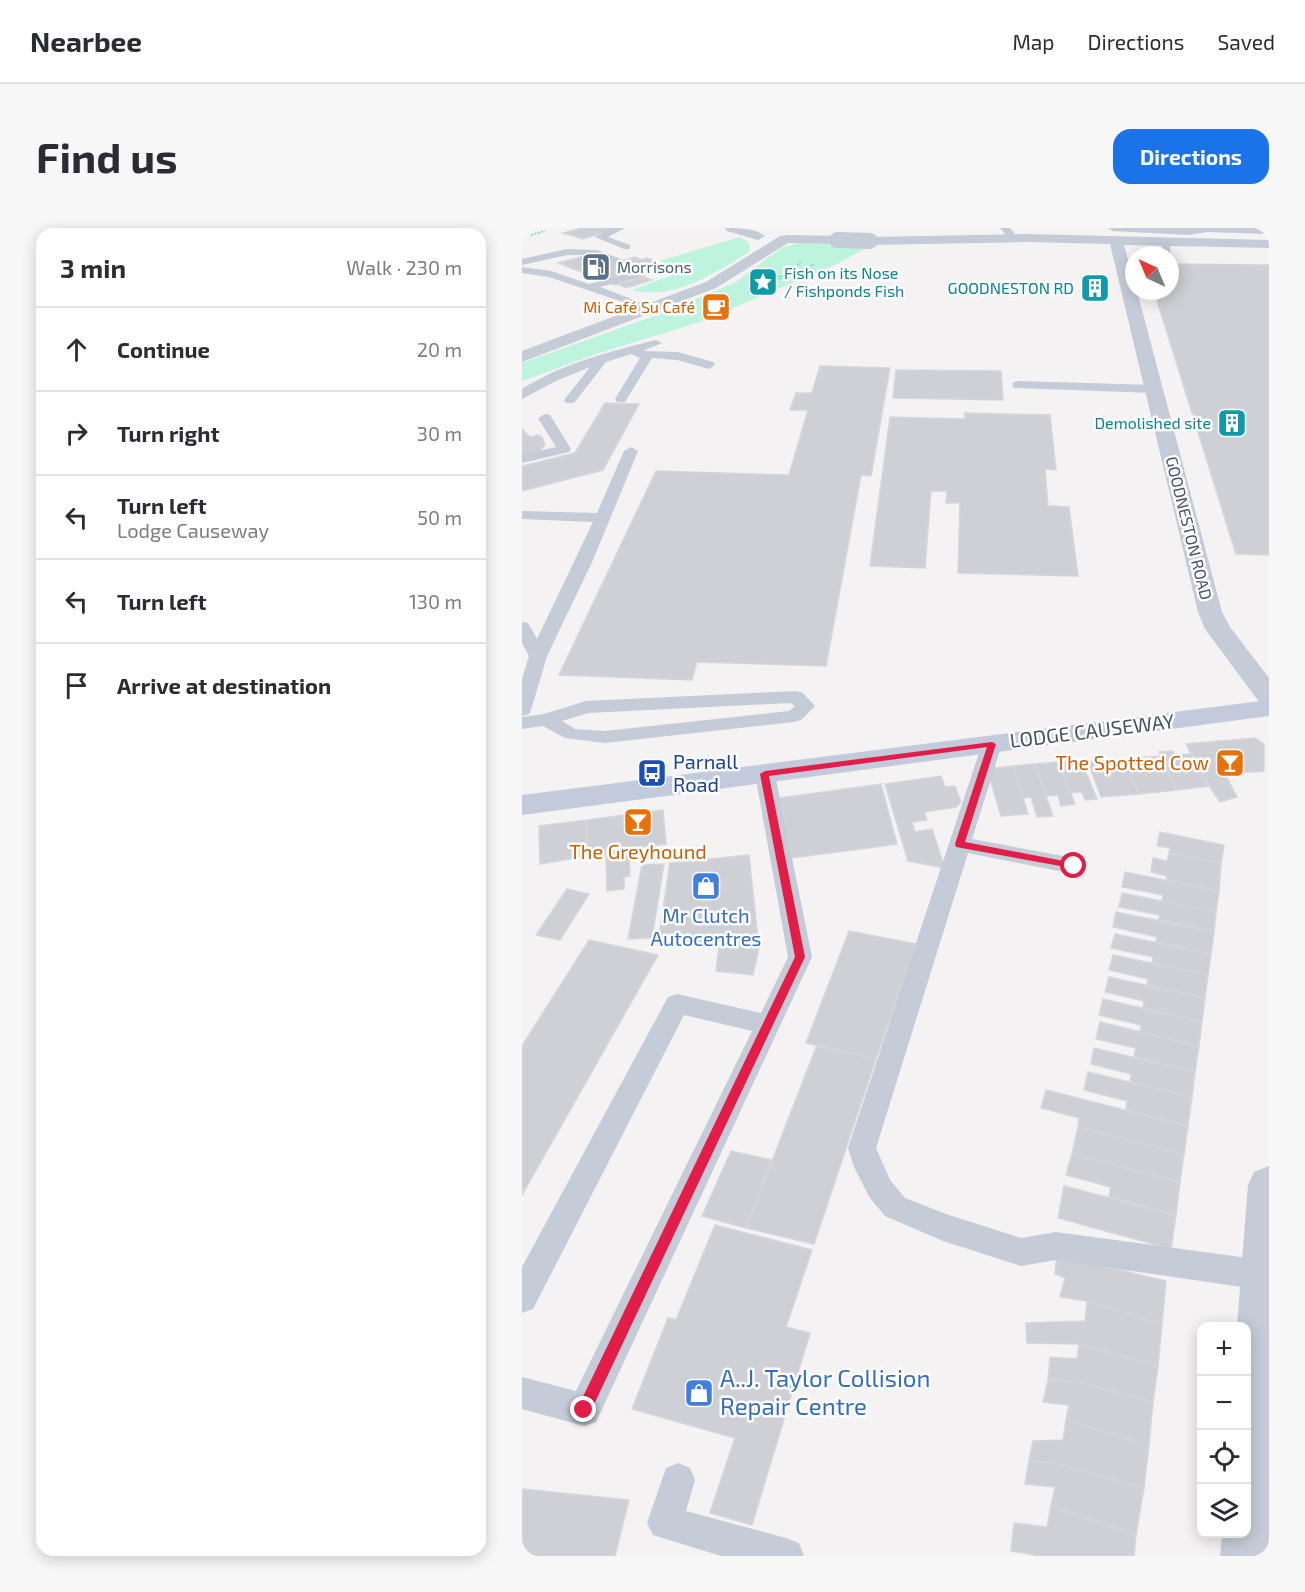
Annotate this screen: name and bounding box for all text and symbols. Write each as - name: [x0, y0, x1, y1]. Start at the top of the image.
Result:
- text: Nearbee: [30, 24, 142, 58]
- text: Map: [1012, 29, 1055, 54]
- text: Directions: [1088, 29, 1184, 54]
- text: Saved: [1217, 29, 1275, 54]
- button: Directions: [1113, 129, 1269, 184]
- text: Find us: [36, 131, 178, 181]
- north arrow: [1125, 246, 1179, 300]
- fuel station icon: Morrisons: [580, 251, 612, 283]
- text: 3 min: [60, 252, 126, 283]
- text: Walk · 230 m: [346, 255, 462, 279]
- place label: Morrisons: [617, 257, 692, 276]
- place label: Fish on its Nose / Fishponds Fish: [784, 263, 904, 300]
- place icon: Fish on its Nose / Fishponds Fish: [747, 266, 779, 298]
- building icon: GOODNESTON RD: [1079, 272, 1111, 304]
- place label: GOODNESTON RD: [948, 278, 1074, 297]
- cafe icon: Mi Café Su Café: [700, 291, 732, 323]
- place label: Mi Café Su Café: [583, 297, 695, 316]
- icon: ahead: [60, 333, 93, 366]
- text: Continue: [117, 336, 210, 362]
- text: 20 m: [417, 337, 462, 361]
- building icon: Demolished site: [1216, 407, 1248, 439]
- place label: Demolished site: [1094, 413, 1211, 432]
- icon: right: [60, 417, 93, 450]
- text: Turn right: [117, 420, 219, 446]
- text: 30 m: [417, 421, 462, 445]
- street label: GOODNESTON ROAD: [1162, 454, 1216, 601]
- text: Turn left: [117, 492, 206, 518]
- icon: left: [60, 501, 93, 534]
- text: 50 m: [417, 505, 462, 529]
- text: Lodge Causeway: [117, 518, 269, 542]
- icon: left: [60, 585, 93, 618]
- text: Turn left: [117, 588, 206, 614]
- text: 130 m: [409, 589, 462, 613]
- icon: arrive: [60, 669, 93, 702]
- text: Arrive at destination: [117, 672, 331, 698]
- street label: LODGE CAUSEWAY: [1008, 708, 1176, 752]
- bar icon: The Spotted Cow: [1214, 747, 1246, 779]
- place label: Parnall Road: [673, 749, 738, 796]
- place label: The Spotted Cow: [1055, 750, 1209, 774]
- bus stop icon: Parnall Road: [636, 757, 668, 789]
- bar icon: The Greyhound: [622, 806, 654, 838]
- place label: The Greyhound: [569, 839, 707, 863]
- route start: [1060, 852, 1086, 878]
- shop icon: Mr Clutch Autocentres: [690, 870, 722, 902]
- place label: Mr Clutch Autocentres: [650, 903, 762, 950]
- map controls: [1197, 1322, 1251, 1538]
- button: +: [1197, 1322, 1251, 1376]
- place label: A..J. Taylor Collision Repair Centre: [720, 1363, 930, 1420]
- button: −: [1197, 1376, 1251, 1430]
- shop icon: A..J. Taylor Collision Repair Centre: [683, 1377, 715, 1409]
- route end: [570, 1396, 596, 1422]
- button: locate: [1197, 1430, 1251, 1484]
- button: layers: [1197, 1484, 1251, 1538]

